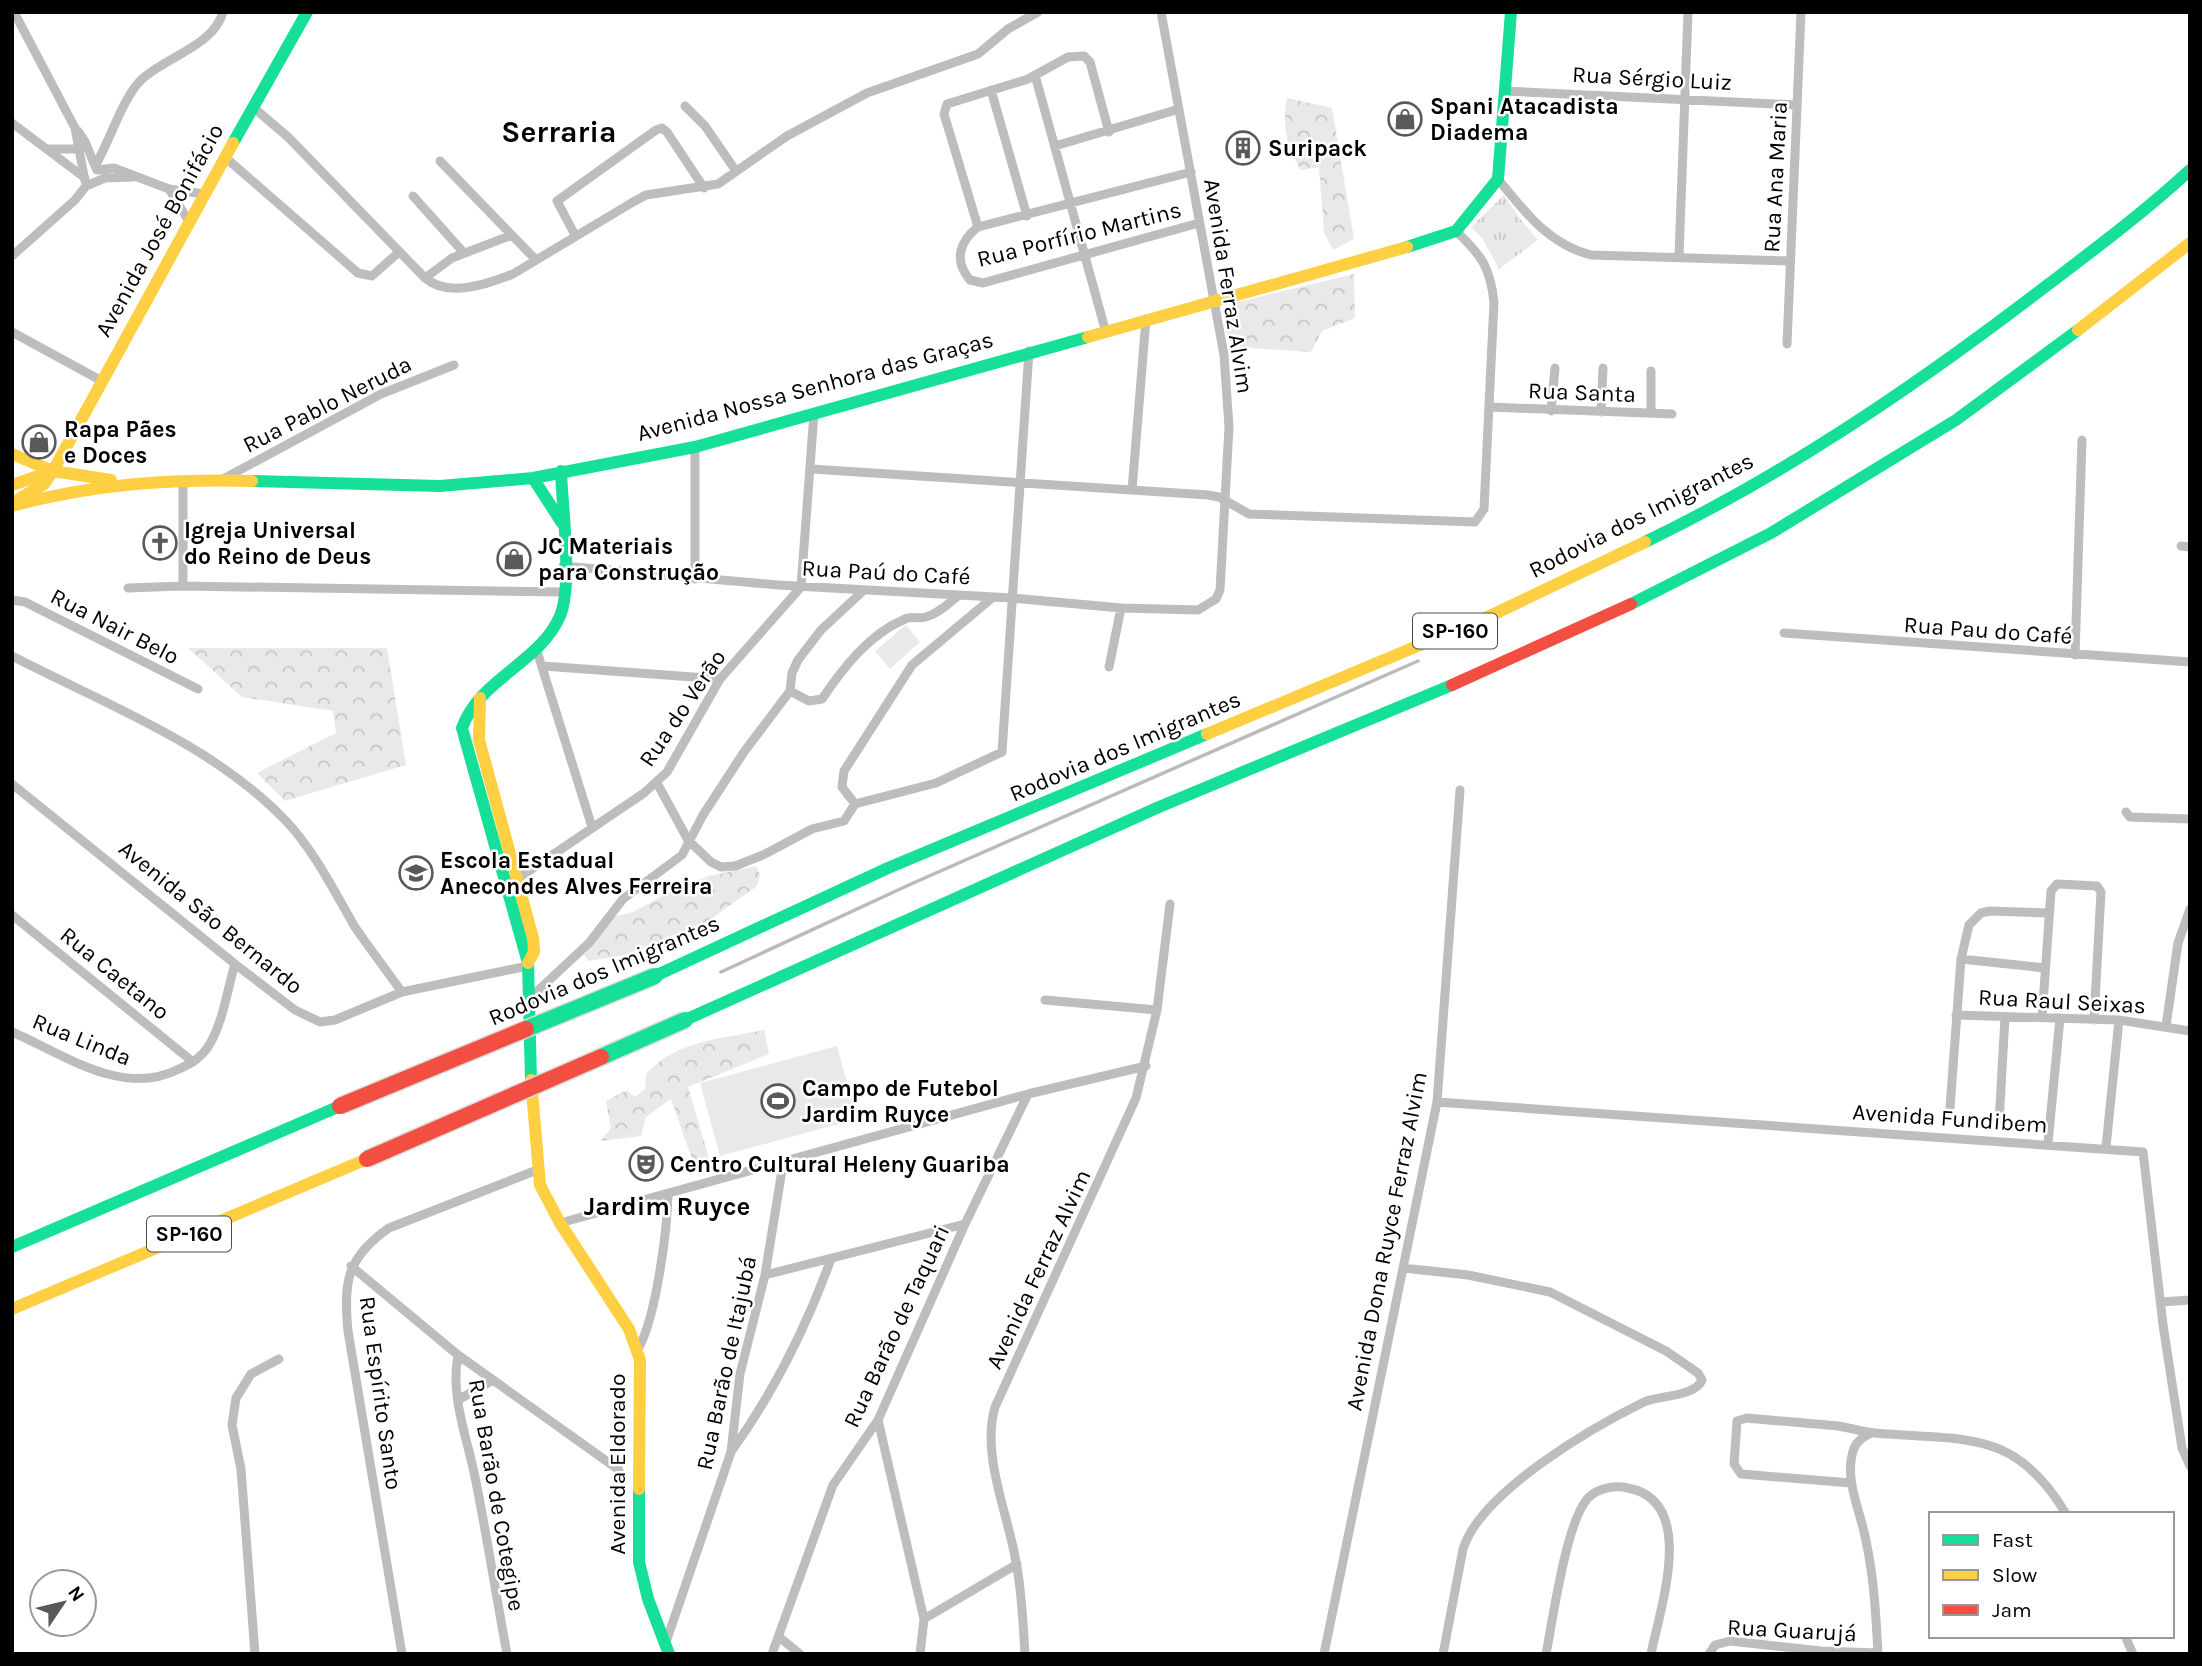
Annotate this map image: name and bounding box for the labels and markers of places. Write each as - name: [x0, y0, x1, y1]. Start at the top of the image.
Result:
- place label: Spani Atacadista Diadema: [1430, 93, 1619, 146]
- shop icon: Spani Atacadista Diadema: [1386, 100, 1424, 138]
- building icon: Suripack: [1224, 129, 1262, 167]
- place label: Suripack: [1268, 135, 1367, 162]
- place label: Rapa Pães e Doces: [64, 416, 177, 469]
- shop icon: Rapa Pães e Doces: [20, 423, 58, 461]
- place label: Igreja Universal do Reino de Deus: [184, 517, 371, 570]
- church icon: Igreja Universal do Reino de Deus: [141, 524, 179, 562]
- place label: JC Materiais para Construção: [538, 533, 719, 586]
- shop icon: JC Materiais para Construção: [495, 540, 533, 578]
- place label: Escola Estadual Anecondes Alves Ferreira: [440, 847, 712, 900]
- school or university icon: Escola Estadual Anecondes Alves Ferreira: [397, 854, 435, 892]
- place label: Campo de Futebol Jardim Ruyce: [802, 1075, 999, 1128]
- sports icon: Campo de Futebol Jardim Ruyce: [759, 1082, 797, 1120]
- theatre icon: Centro Cultural Heleny Guariba: [627, 1145, 665, 1183]
- place label: Centro Cultural Heleny Guariba: [670, 1151, 1010, 1178]

